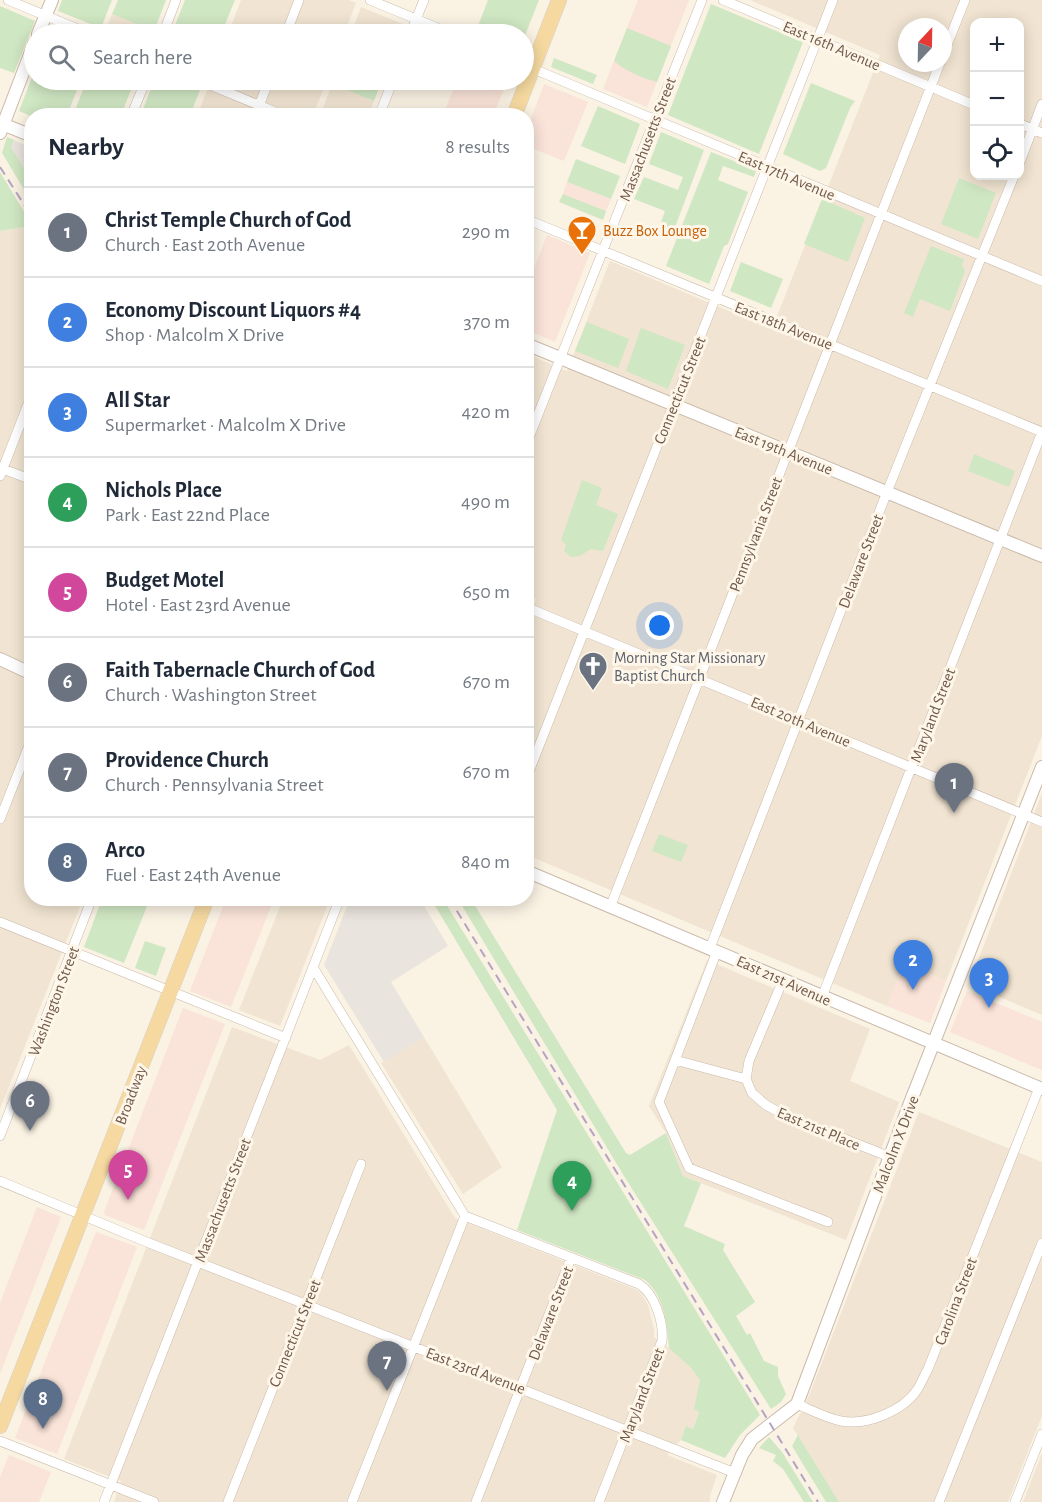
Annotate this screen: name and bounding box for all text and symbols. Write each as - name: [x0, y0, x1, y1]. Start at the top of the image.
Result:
- street label: East 16th Avenue: [781, 18, 883, 74]
- north arrow: [898, 18, 952, 72]
- map controls: [970, 18, 1024, 180]
- button: +: [970, 18, 1024, 72]
- search box: [24, 24, 534, 90]
- icon: search: [45, 41, 78, 74]
- text: Search here: [93, 46, 192, 68]
- button: −: [970, 72, 1024, 126]
- street label: Massachusetts Street: [617, 75, 679, 204]
- button: locate: [970, 126, 1024, 180]
- text: Nearby: [48, 134, 124, 160]
- text: 8 results: [445, 137, 510, 157]
- street label: East 17th Avenue: [736, 148, 837, 203]
- text: Christ Temple Church of God: [105, 209, 351, 231]
- bar icon: Buzz Box Lounge: [566, 214, 598, 256]
- text: 1: [64, 222, 71, 242]
- text: 290 m: [462, 222, 510, 242]
- place label: Buzz Box Lounge: [603, 223, 707, 239]
- text: Church · East 20th Avenue: [105, 235, 305, 255]
- text: Economy Discount Liquors #4: [105, 299, 361, 321]
- street label: East 18th Avenue: [732, 299, 835, 353]
- text: 2: [63, 312, 72, 332]
- text: 370 m: [464, 312, 510, 332]
- text: Shop · Malcolm X Drive: [105, 325, 284, 345]
- street label: Connecticut Street: [651, 334, 709, 446]
- text: All Star: [105, 389, 170, 411]
- text: 3: [63, 402, 72, 422]
- text: 420 m: [461, 402, 510, 422]
- text: Supermarket · Malcolm X Drive: [105, 415, 346, 435]
- street label: East 19th Avenue: [732, 424, 835, 478]
- street label: Pennsylvania Street: [727, 475, 786, 594]
- text: Nichols Place: [105, 479, 222, 501]
- text: 4: [62, 492, 73, 512]
- text: 490 m: [461, 492, 510, 512]
- text: Park · East 22nd Place: [105, 505, 270, 525]
- street label: Delaware Street: [836, 512, 886, 611]
- text: Budget Motel: [105, 569, 224, 591]
- text: 5: [63, 582, 72, 602]
- text: 650 m: [462, 582, 510, 602]
- text: Hotel · East 23rd Avenue: [105, 595, 291, 615]
- your location: [645, 611, 674, 640]
- church icon: Morning Star Missionary Baptist Church: [577, 650, 609, 692]
- place label: Morning Star Missionary Baptist Church: [614, 650, 765, 684]
- text: Faith Tabernacle Church of God: [105, 659, 375, 681]
- street label: Maryland Street: [908, 666, 959, 765]
- text: 6: [63, 672, 72, 692]
- text: 670 m: [462, 672, 510, 692]
- text: Church · Washington Street: [105, 685, 317, 705]
- street label: East 20th Avenue: [748, 694, 853, 750]
- text: Providence Church: [105, 749, 269, 771]
- text: 7: [63, 762, 72, 782]
- text: 670 m: [462, 762, 510, 782]
- pin: 1: [934, 764, 974, 813]
- text: Church · Pennsylvania Street: [105, 775, 324, 795]
- text: Arco: [105, 839, 145, 861]
- text: 8: [63, 852, 72, 872]
- text: 840 m: [461, 852, 510, 872]
- text: Fuel · East 24th Avenue: [105, 865, 281, 885]
- pin: 2: [894, 940, 932, 990]
- street label: Washington Street: [26, 944, 82, 1058]
- street label: East 21st Avenue: [734, 953, 833, 1009]
- pin: 3: [970, 958, 1008, 1008]
- street label: Broadway: [112, 1064, 150, 1127]
- pin: 6: [10, 1082, 50, 1131]
- street label: Malcolm X Drive: [870, 1094, 922, 1195]
- street label: East 21st Place: [775, 1104, 862, 1153]
- street label: Massachusetts Street: [192, 1136, 254, 1265]
- pin: 5: [108, 1150, 148, 1200]
- pin: 4: [552, 1162, 592, 1211]
- street label: Carolina Street: [932, 1255, 980, 1347]
- street label: Delaware Street: [526, 1264, 576, 1363]
- street label: Connecticut Street: [266, 1277, 324, 1389]
- pin: 7: [368, 1342, 406, 1391]
- street label: East 23rd Avenue: [424, 1345, 528, 1397]
- street label: Maryland Street: [617, 1346, 668, 1445]
- pin: 8: [24, 1380, 63, 1429]

